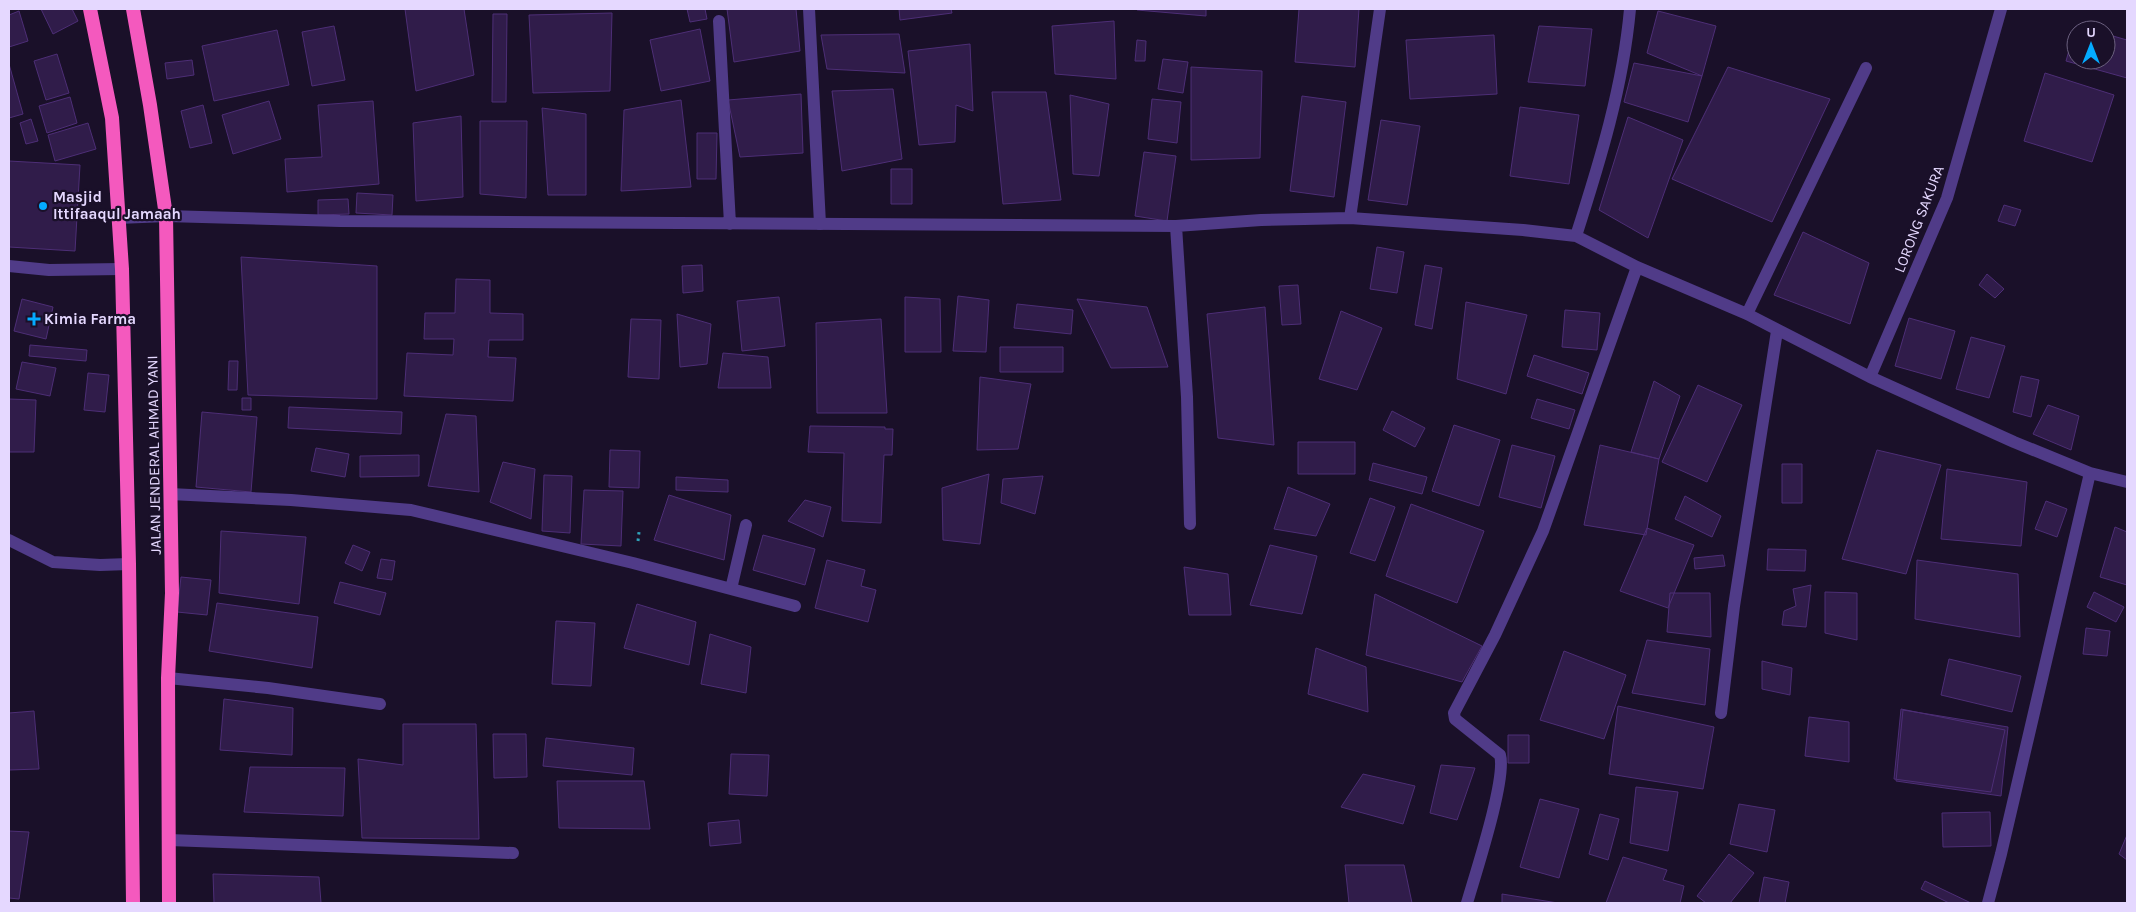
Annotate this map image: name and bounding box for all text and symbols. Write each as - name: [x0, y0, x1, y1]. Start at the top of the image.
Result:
- north arrow: [2066, 20, 2116, 70]
- text: U: [2086, 24, 2096, 41]
- street label: LORONG SAKURA: [1890, 162, 1948, 275]
- place label: Masjid Ittifaaqul Jamaah: [53, 188, 181, 223]
- marker: Masjid Ittifaaqul Jamaah: [37, 200, 49, 212]
- place label: Kimia Farma: [44, 310, 136, 328]
- marker: Kimia Farma: [28, 313, 40, 325]
- street label: JALAN JENDERAL AHMAD YANI: [143, 355, 165, 555]

